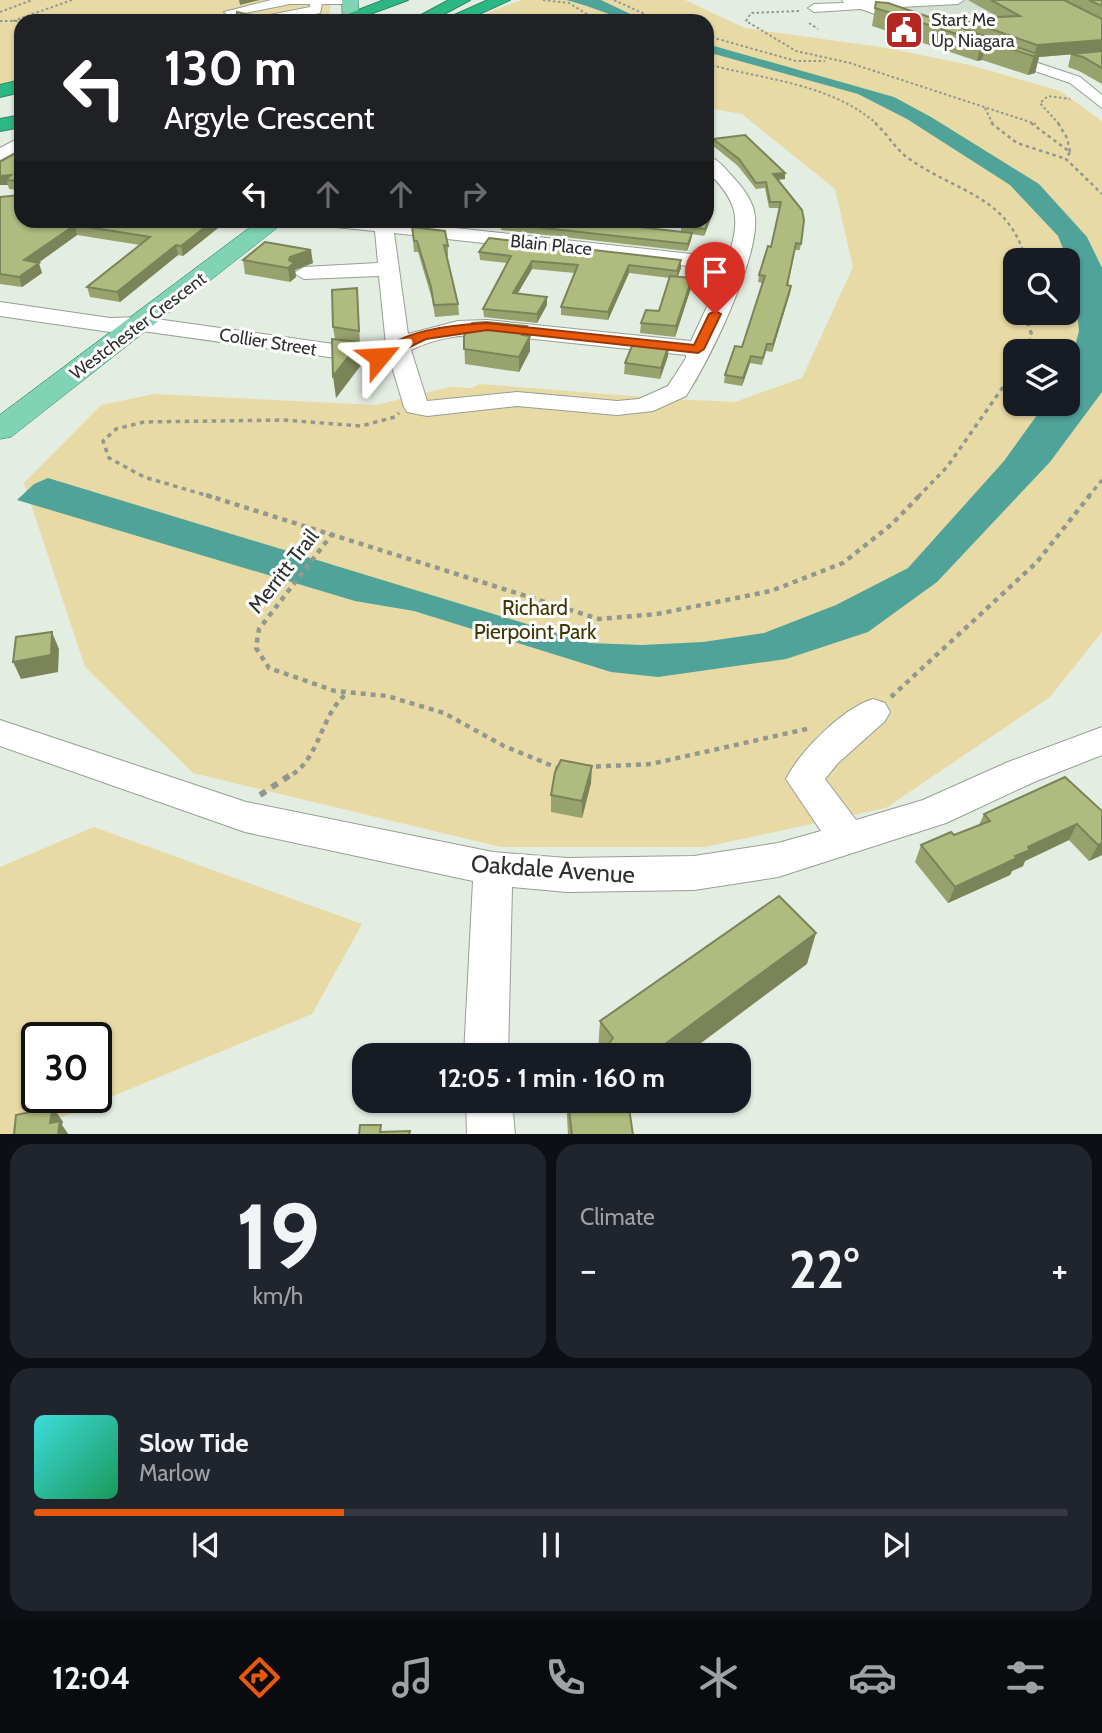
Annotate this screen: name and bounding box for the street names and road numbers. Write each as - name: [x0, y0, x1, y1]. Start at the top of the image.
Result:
- street label: Blain Place: [509, 230, 593, 260]
- street label: Westchester Crescent: [66, 268, 210, 384]
- street label: Collier Street: [218, 323, 318, 361]
- street label: Merritt Trail: [243, 524, 323, 618]
- street label: Oakdale Avenue: [470, 849, 636, 889]

